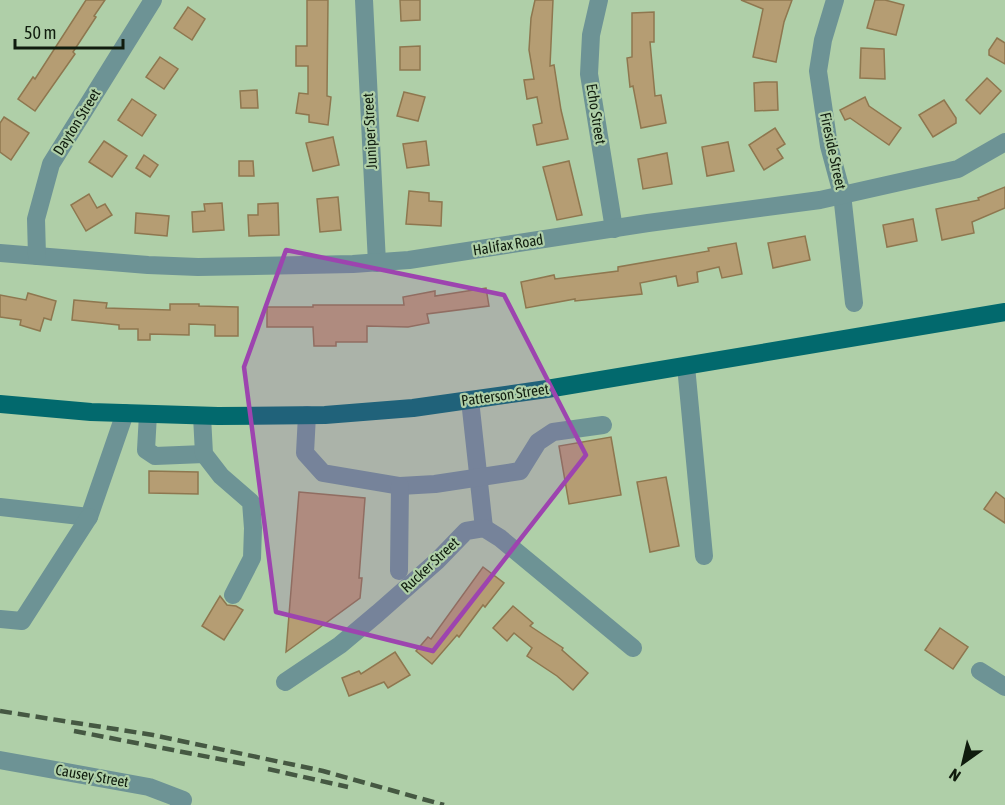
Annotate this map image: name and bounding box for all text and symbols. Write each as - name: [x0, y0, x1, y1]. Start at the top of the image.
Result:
- scale bar: [15, 12, 123, 50]
- text: 50 m: [24, 22, 56, 43]
- street label: Echo Street: [583, 82, 610, 145]
- street label: Dayton Street: [49, 85, 104, 158]
- street label: Juniper Street: [359, 93, 380, 169]
- street label: Fireside Street: [817, 111, 850, 191]
- street label: Halifax Road: [472, 231, 544, 258]
- street label: Patterson Street: [460, 380, 550, 409]
- street label: Rucker Street: [397, 534, 462, 596]
- north arrow: [933, 733, 993, 793]
- street label: Causey Street: [54, 761, 130, 790]
- text: N: [946, 765, 964, 786]

